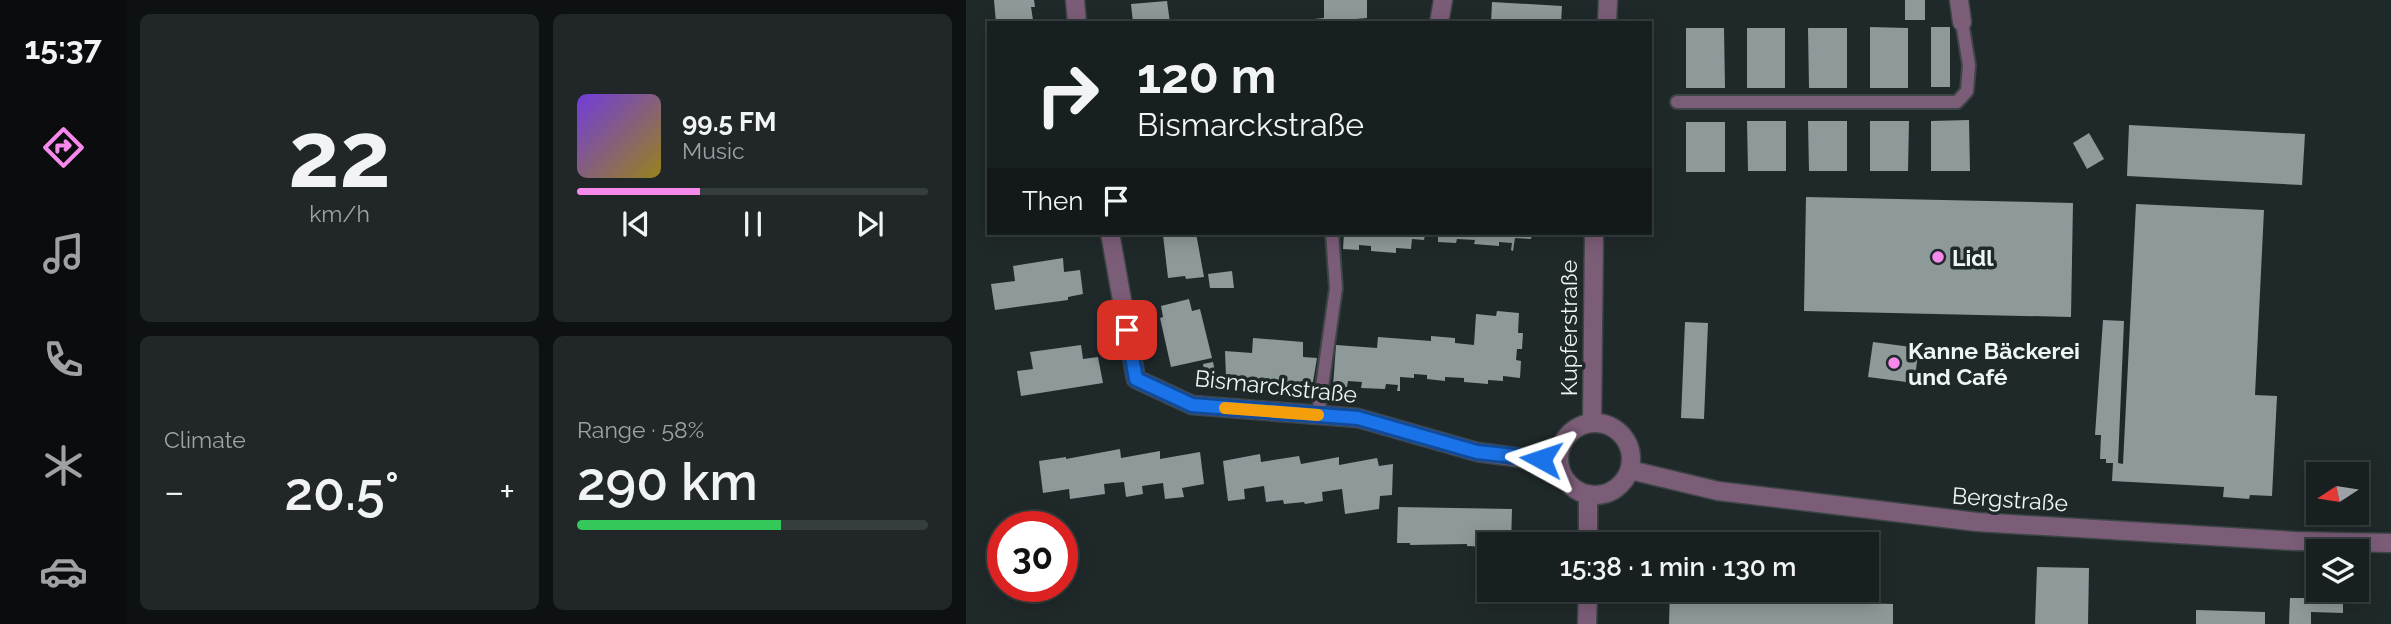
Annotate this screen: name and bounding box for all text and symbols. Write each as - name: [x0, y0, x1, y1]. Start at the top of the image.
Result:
- text: 15:37: [24, 29, 102, 66]
- text: 120 m: [1137, 47, 1276, 104]
- icon: right: [1022, 49, 1113, 140]
- text: 22: [288, 101, 391, 208]
- text: Bismarckstraße: [1137, 106, 1364, 143]
- text: 99.5 FM: [682, 107, 777, 137]
- icon: directions: [39, 123, 88, 172]
- text: Music: [682, 137, 745, 164]
- icon: arrive: [1097, 182, 1135, 220]
- text: Then: [1022, 186, 1083, 216]
- text: km/h: [309, 200, 370, 227]
- icon: previous: [617, 205, 655, 243]
- icon: pause: [734, 205, 772, 243]
- icon: next: [851, 205, 889, 243]
- icon: music: [39, 229, 88, 278]
- place label: Lidl: [1952, 244, 1994, 271]
- marker: Lidl: [1930, 249, 1946, 265]
- street label: Kupferstraße: [1555, 260, 1582, 396]
- pin: [1097, 300, 1157, 360]
- icon: arrive: [1108, 311, 1146, 349]
- icon: phone: [39, 335, 88, 384]
- place label: Kanne Bäckerei und Café: [1908, 337, 2080, 390]
- marker: Kanne Bäckerei und Café: [1886, 355, 1902, 371]
- street label: Bismarckstraße: [1193, 364, 1359, 408]
- text: Range · 58%: [577, 416, 704, 443]
- position arrow: [1504, 422, 1578, 496]
- text: Climate: [164, 426, 246, 453]
- icon: climate: [39, 441, 88, 490]
- text: 290 km: [577, 451, 758, 512]
- text: 20.5°: [285, 461, 399, 522]
- north arrow: [2306, 462, 2370, 525]
- map controls: [2306, 462, 2369, 602]
- text: −: [164, 469, 184, 514]
- text: +: [499, 469, 515, 514]
- street label: Bergstraße: [1951, 481, 2069, 517]
- speed limit sign: 30: [987, 511, 1078, 602]
- button: layers: [2306, 539, 2369, 602]
- icon: car: [39, 547, 88, 596]
- text: 15:38 · 1 min · 130 m: [1560, 552, 1796, 582]

